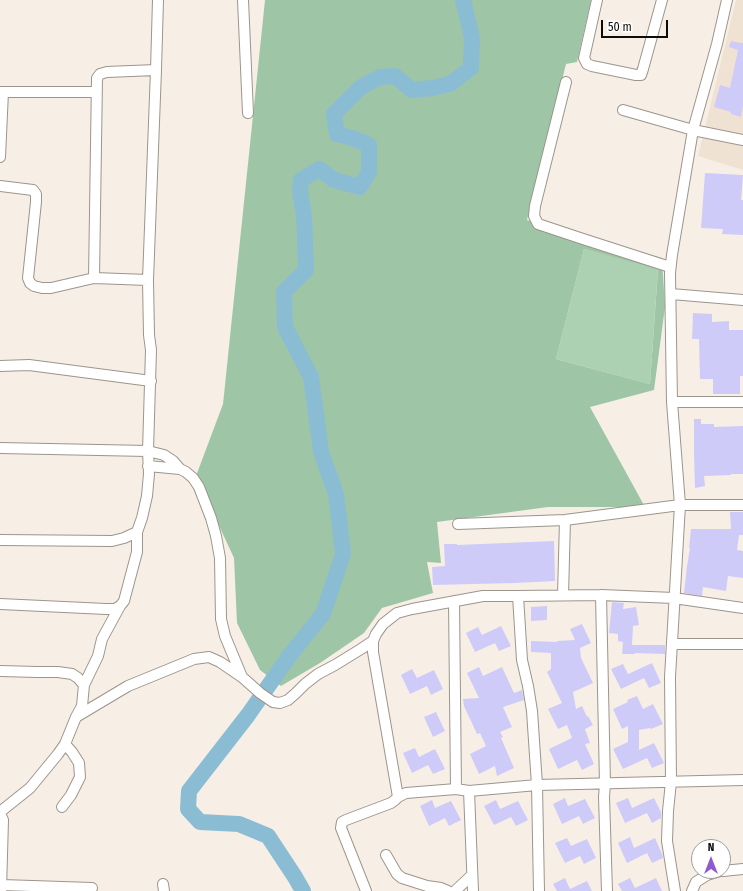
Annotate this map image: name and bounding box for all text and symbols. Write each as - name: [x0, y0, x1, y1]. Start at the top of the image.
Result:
- scale bar: [603, 12, 670, 38]
- text: 50 m: [608, 20, 632, 34]
- north arrow: [691, 839, 731, 879]
- text: N: [708, 841, 714, 854]

